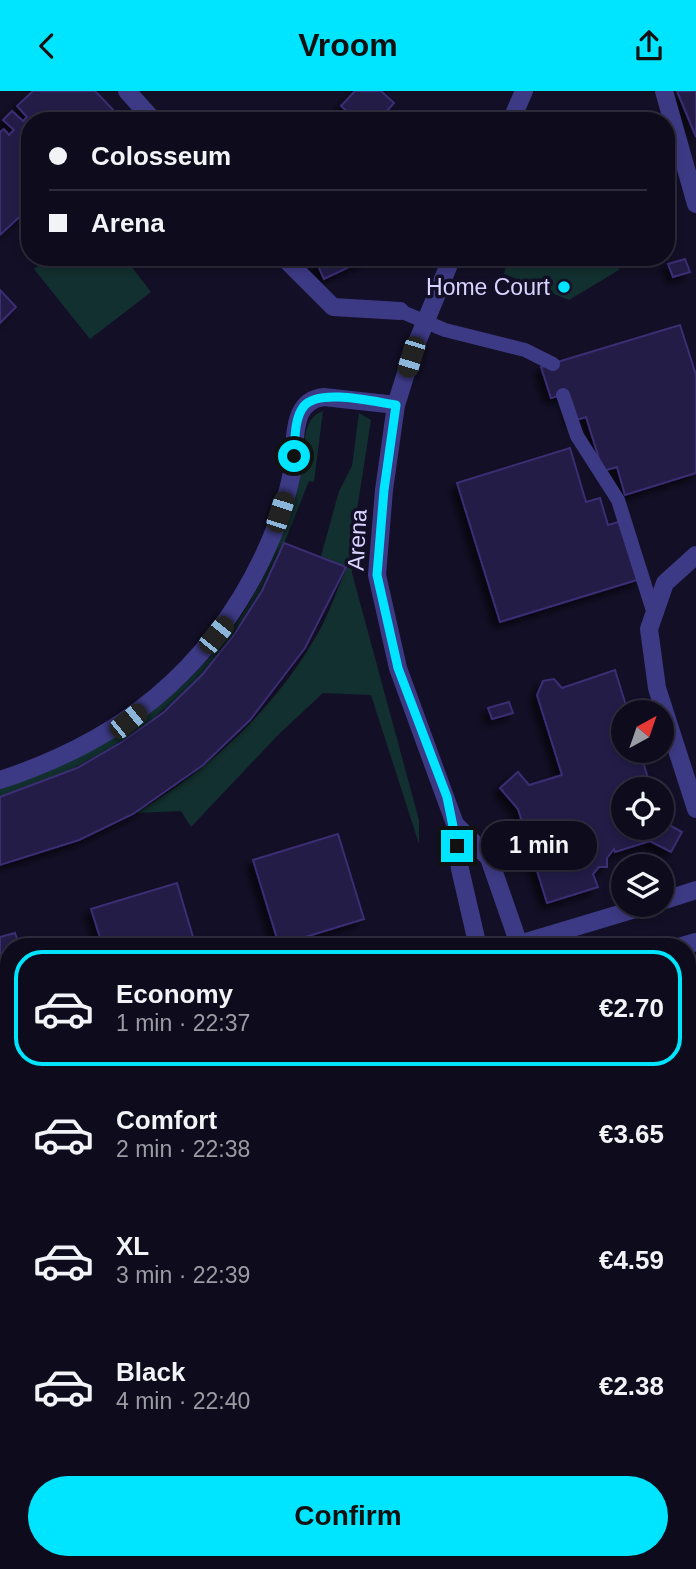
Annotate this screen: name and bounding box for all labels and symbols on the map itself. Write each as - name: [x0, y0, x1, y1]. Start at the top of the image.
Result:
- place label: Home Court: [426, 274, 551, 300]
- marker: Home Court: [556, 279, 572, 295]
- car: [395, 334, 428, 380]
- route start: [278, 440, 310, 472]
- car: [264, 489, 297, 535]
- street label: Arena: [342, 508, 372, 571]
- car: [195, 612, 238, 658]
- car: [106, 700, 151, 742]
- north arrow: [611, 700, 674, 763]
- callout: 1 min: [482, 821, 597, 871]
- route end: [441, 830, 473, 862]

